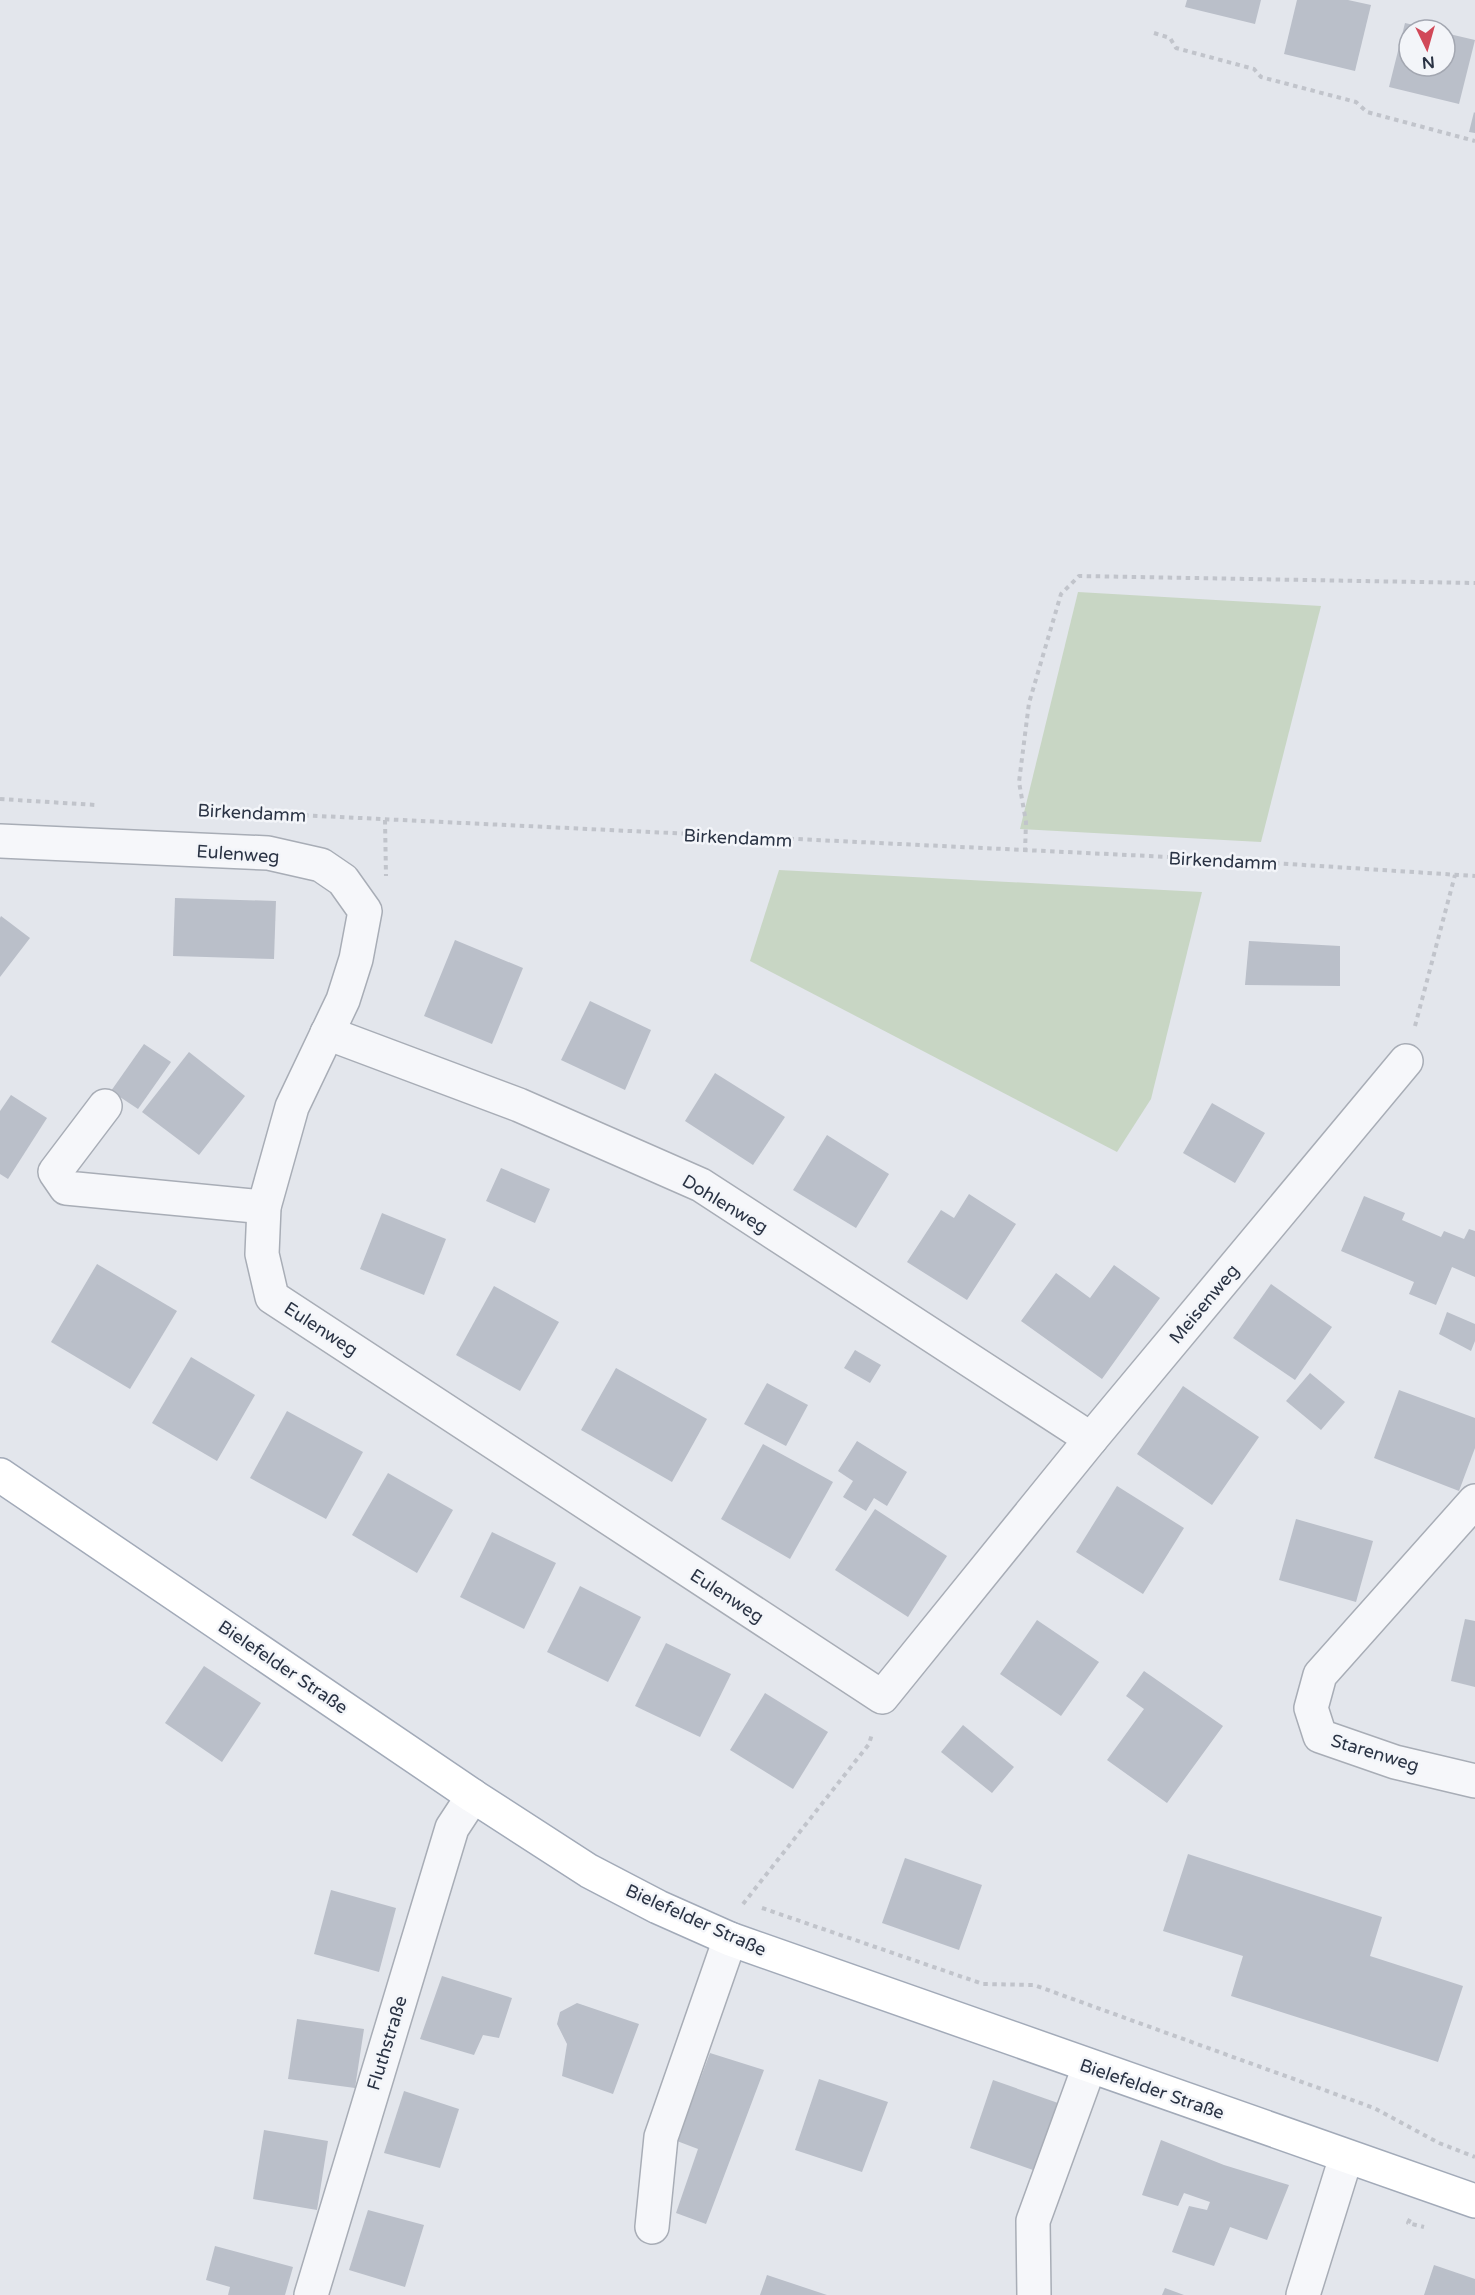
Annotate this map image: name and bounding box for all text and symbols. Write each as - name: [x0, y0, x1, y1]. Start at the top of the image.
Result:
- north arrow: [1397, 18, 1457, 78]
- text: N: [1421, 51, 1435, 72]
- street label: Birkendamm: [197, 799, 307, 827]
- street label: Birkendamm: [683, 824, 793, 852]
- street label: Eulenweg: [196, 840, 280, 868]
- street label: Birkendamm: [1168, 847, 1278, 875]
- street label: Dohlenweg: [678, 1170, 772, 1238]
- street label: Meisenweg: [1164, 1260, 1244, 1348]
- street label: Eulenweg: [280, 1297, 362, 1361]
- street label: Eulenweg: [686, 1564, 768, 1628]
- street label: Bielefelder Straße: [214, 1616, 352, 1718]
- street label: Starenweg: [1328, 1729, 1422, 1777]
- street label: Bielefelder Straße: [622, 1879, 770, 1961]
- street label: Fluthstraße: [362, 1993, 412, 2093]
- street label: Bielefelder Straße: [1077, 2054, 1227, 2124]

